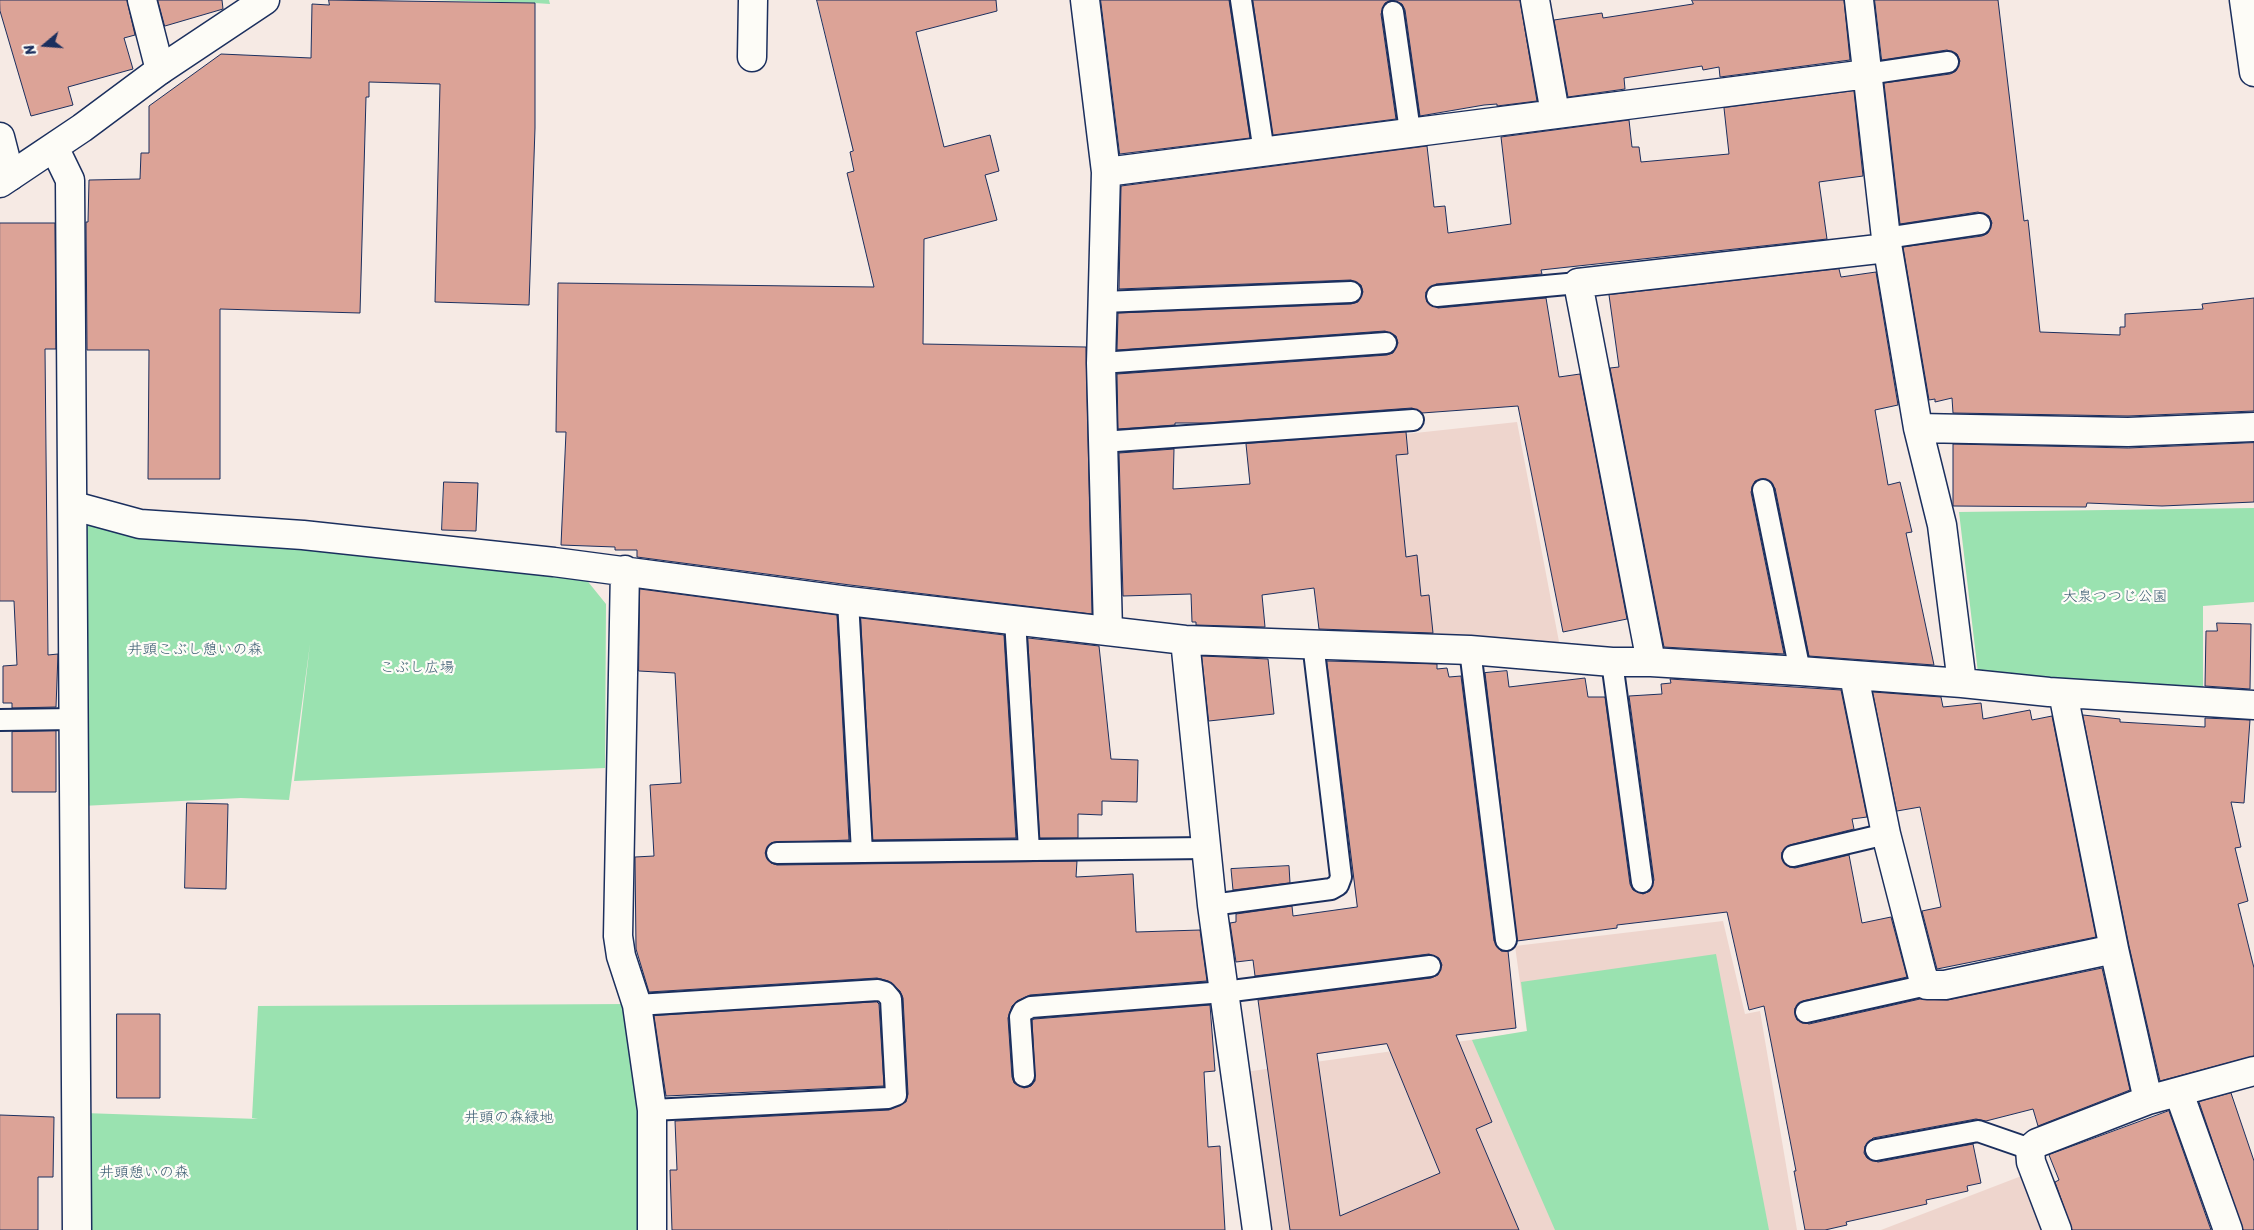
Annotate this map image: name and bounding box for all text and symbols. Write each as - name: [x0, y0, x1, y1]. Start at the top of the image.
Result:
- north arrow: [20, 20, 70, 70]
- text: N: [17, 41, 44, 58]
- park label: 大泉つつじ公園: [2063, 588, 2167, 606]
- park label: 井頭こぶし憩いの森: [128, 641, 262, 659]
- park label: こぶし広場: [380, 659, 454, 677]
- park label: 井頭の森緑地: [464, 1109, 554, 1127]
- park label: 井頭憩いの森: [99, 1164, 189, 1182]

